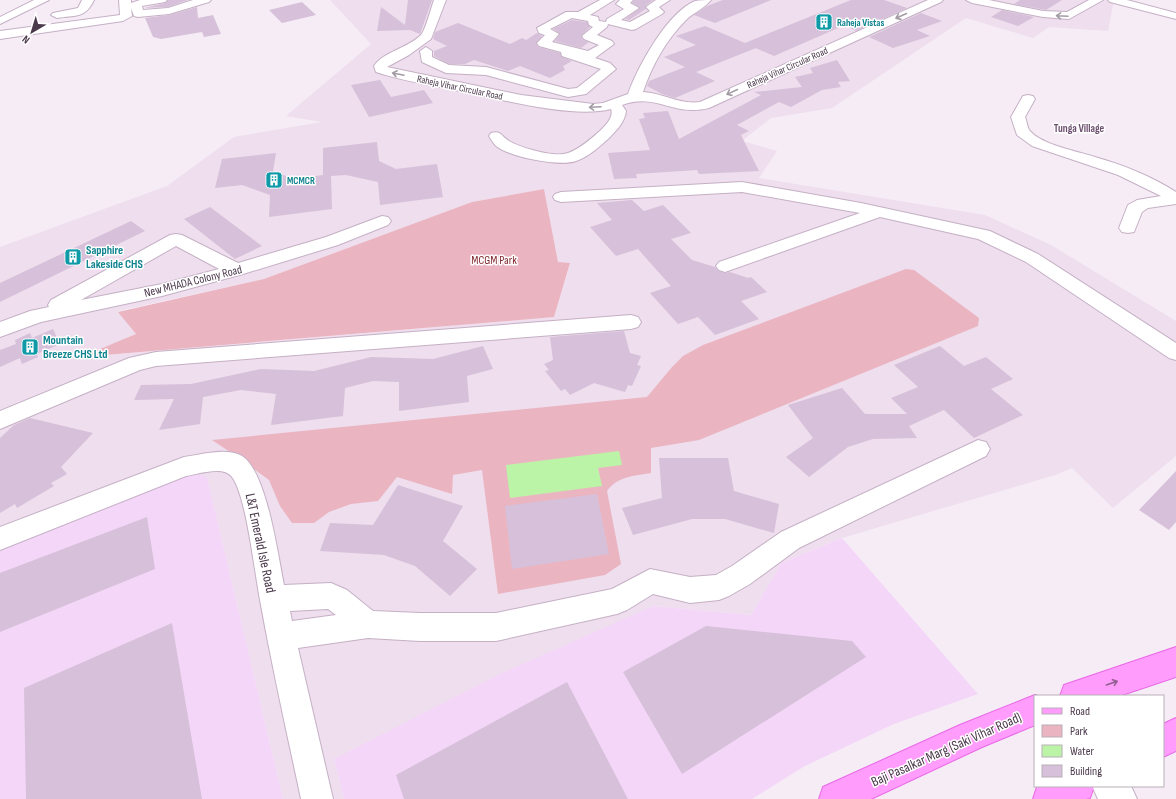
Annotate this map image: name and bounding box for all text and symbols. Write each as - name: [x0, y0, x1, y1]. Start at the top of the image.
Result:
- north arrow: [12, 12, 52, 52]
- building icon: Raheja Vistas: [814, 12, 834, 32]
- one-way arrow: [1056, 12, 1069, 19]
- one-way arrow: [896, 13, 908, 20]
- place label: Raheja Vistas: [837, 17, 884, 29]
- text: N: [20, 32, 32, 46]
- street label: Raheja Vihar Circular Road: [745, 45, 830, 91]
- one-way arrow: [392, 70, 405, 78]
- street label: Raheja Vihar Circular Road: [416, 73, 504, 103]
- one-way arrow: [726, 89, 738, 96]
- one-way arrow: [589, 104, 602, 111]
- district label: Tunga Village: [1054, 122, 1105, 135]
- building icon: MCMCR: [264, 170, 284, 190]
- place label: MCMCR: [287, 175, 315, 187]
- place label: Sapphire Lakeside CHS: [86, 243, 143, 272]
- building icon: Sapphire Lakeside CHS: [63, 247, 83, 267]
- park label: MCGM Park: [471, 253, 517, 268]
- street label: New MHADA Colony Road: [143, 262, 244, 301]
- place label: Mountain Breeze CHS Ltd: [43, 333, 108, 362]
- building icon: Mountain Breeze CHS Ltd: [20, 337, 40, 357]
- street label: L&T Emerald Isle Road: [242, 492, 279, 595]
- one-way arrow: [1105, 679, 1117, 687]
- legend: [1034, 695, 1164, 787]
- text: Road: [1070, 704, 1090, 719]
- street label: Baji Pasalkar Marg (Saki Vihar Road): [868, 709, 1024, 790]
- text: Park: [1070, 724, 1088, 739]
- text: Water: [1070, 744, 1094, 759]
- text: Building: [1070, 764, 1102, 779]

